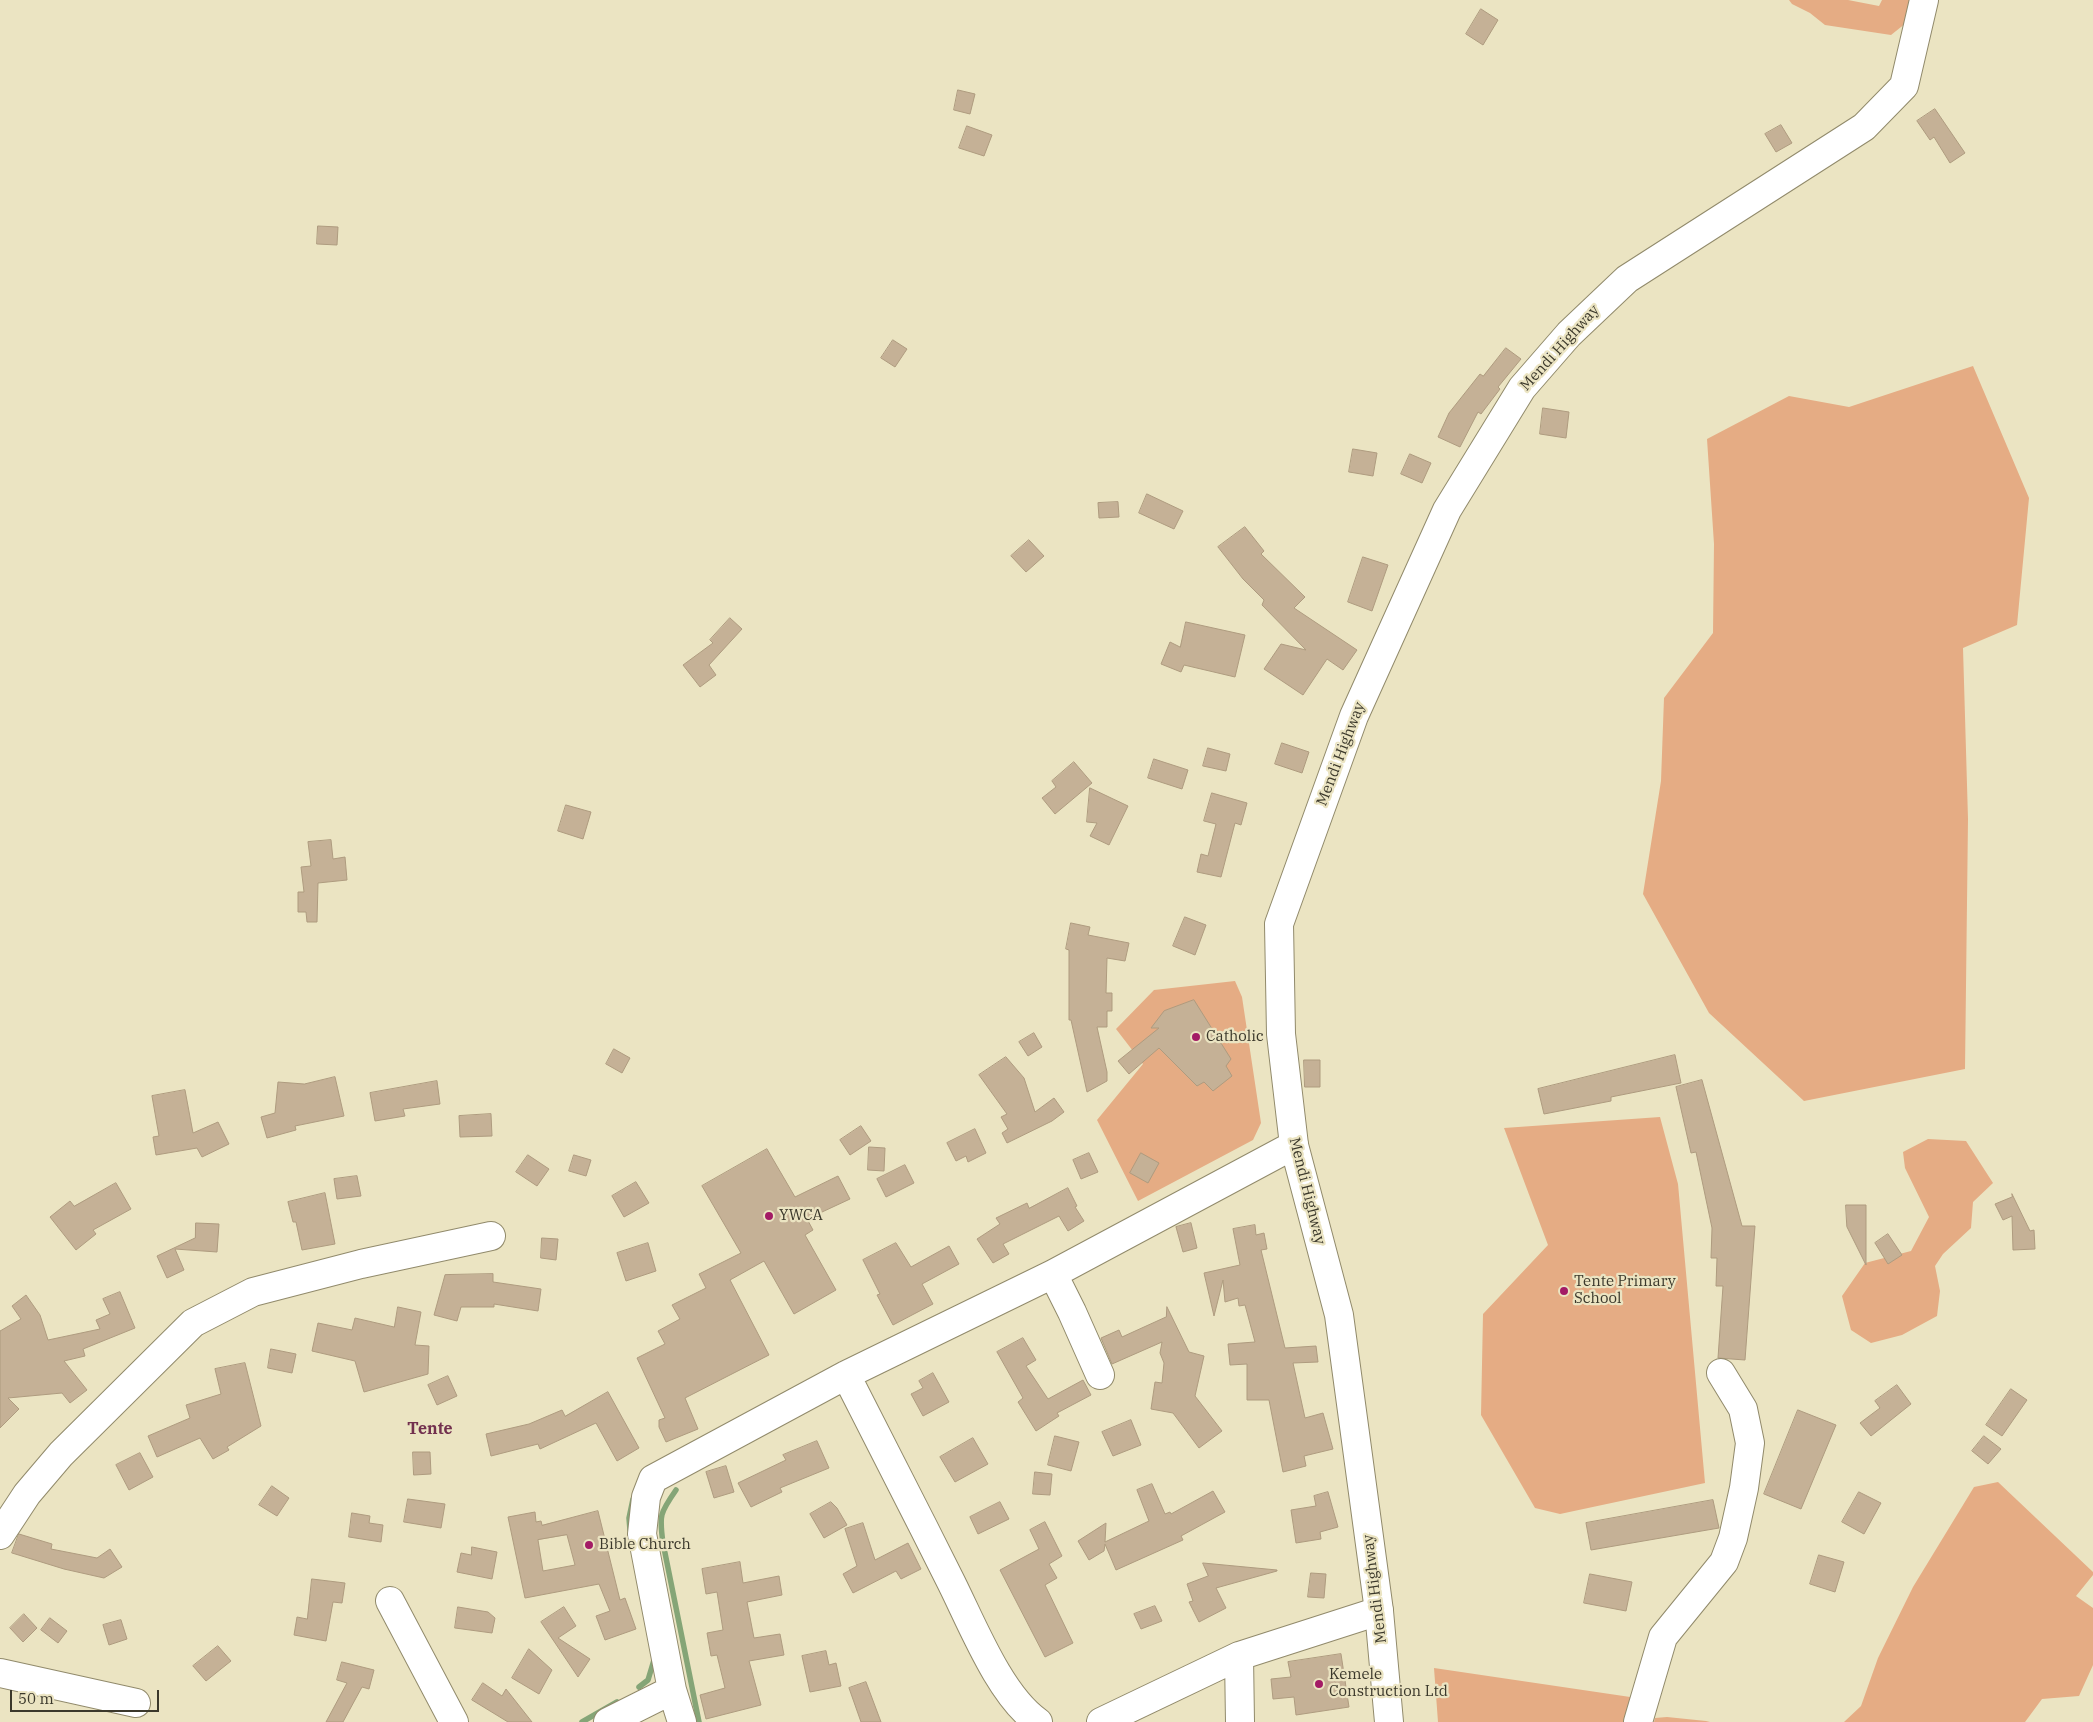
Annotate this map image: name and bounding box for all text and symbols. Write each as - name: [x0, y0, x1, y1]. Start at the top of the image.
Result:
- street label: Mendi Highway: [1517, 301, 1603, 395]
- street label: Mendi Highway: [1313, 700, 1369, 808]
- place label: Catholic: [1206, 1028, 1264, 1046]
- marker: Catholic: [1190, 1031, 1202, 1043]
- street label: Mendi Highway: [1285, 1136, 1329, 1246]
- place label: YWCA: [779, 1207, 823, 1225]
- marker: YWCA: [763, 1210, 775, 1222]
- place label: Tente Primary School: [1574, 1273, 1676, 1308]
- marker: Tente Primary School: [1558, 1285, 1570, 1297]
- district label: Tente: [407, 1419, 453, 1439]
- street label: Mendi Highway: [1359, 1534, 1391, 1644]
- place label: Bible Church: [599, 1536, 691, 1554]
- marker: Bible Church: [583, 1539, 595, 1551]
- place label: Kemele Construction Ltd: [1329, 1666, 1448, 1701]
- marker: Kemele Construction Ltd: [1313, 1678, 1325, 1690]
- scale bar: [12, 1680, 161, 1712]
- text: 50 m: [18, 1689, 54, 1708]

